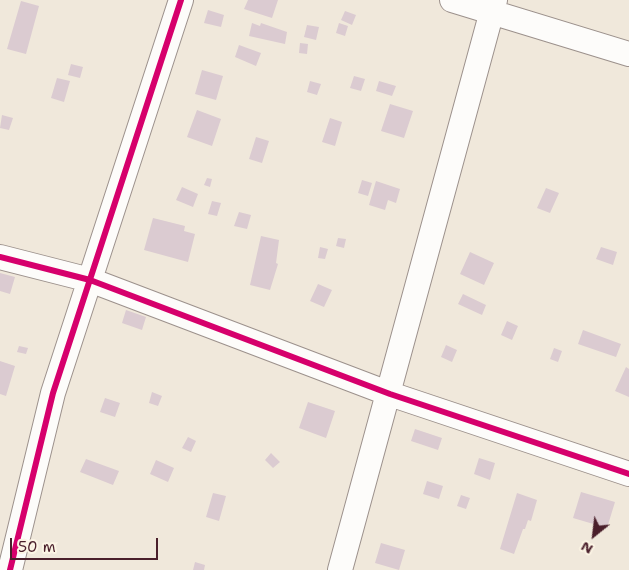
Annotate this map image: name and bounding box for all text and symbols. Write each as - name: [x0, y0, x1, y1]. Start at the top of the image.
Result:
- north arrow: [569, 510, 619, 560]
- scale bar: [12, 528, 160, 560]
- text: 50 m: [18, 537, 56, 557]
- text: N: [578, 538, 596, 559]

